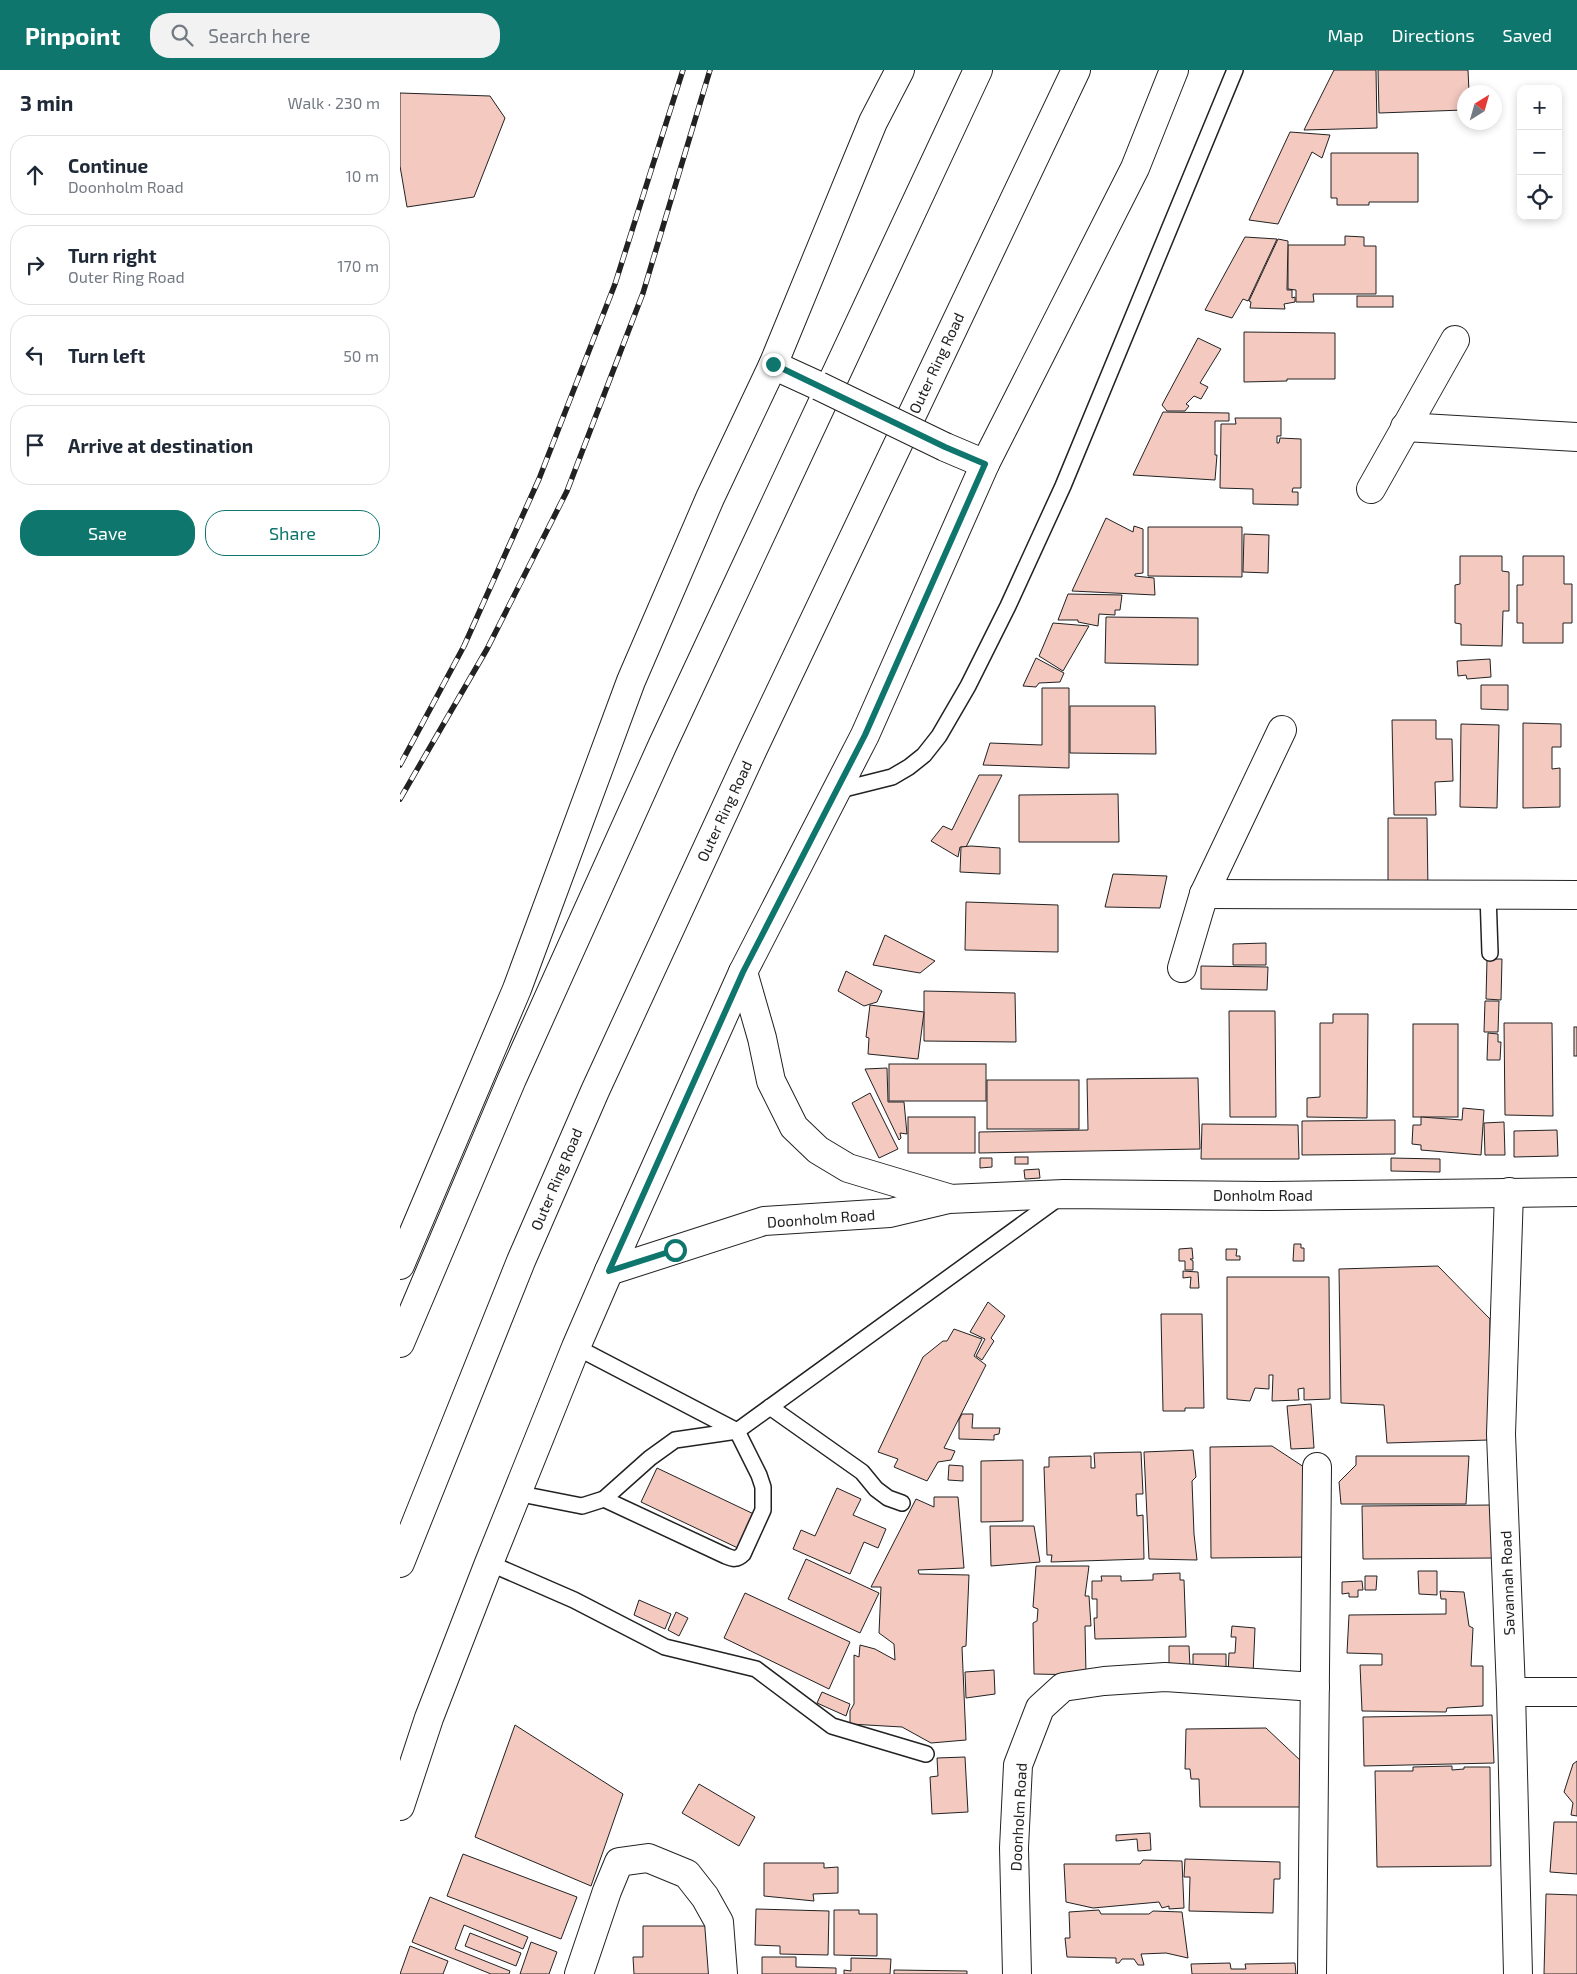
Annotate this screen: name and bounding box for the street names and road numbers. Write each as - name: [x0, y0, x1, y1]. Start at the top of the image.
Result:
- street label: Outer Ring Road: [905, 310, 967, 416]
- street label: Outer Ring Road: [693, 758, 755, 864]
- street label: Outer Ring Road: [526, 1125, 586, 1233]
- street label: Donholm Road: [1213, 1186, 1313, 1204]
- street label: Doonholm Road: [766, 1205, 876, 1231]
- street label: Savannah Road: [1496, 1530, 1518, 1636]
- street label: Doonholm Road: [1006, 1762, 1030, 1872]

